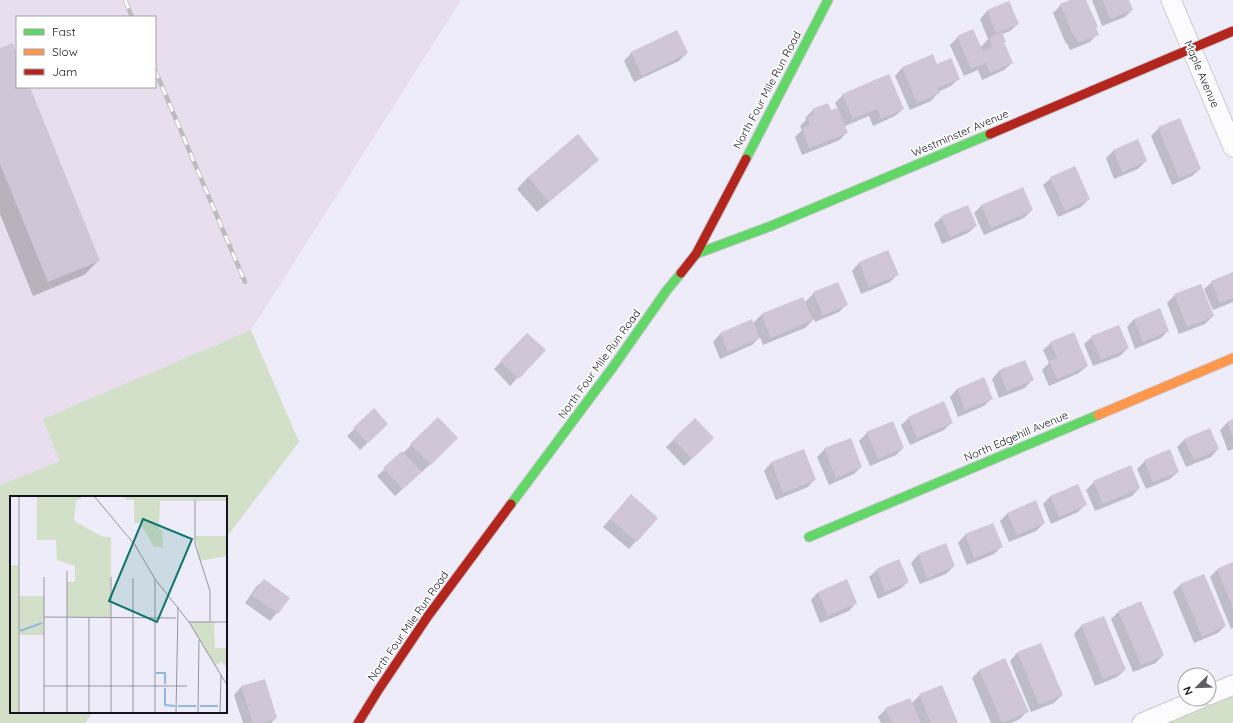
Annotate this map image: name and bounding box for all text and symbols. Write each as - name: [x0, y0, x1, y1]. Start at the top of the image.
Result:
- legend: [16, 16, 156, 88]
- text: Fast: [52, 24, 76, 39]
- street label: North Four Mile Run Road: [730, 29, 804, 151]
- street label: Maple Avenue: [1182, 38, 1222, 110]
- text: Slow: [52, 44, 78, 59]
- text: Jam: [52, 64, 77, 79]
- street label: Westminster Avenue: [909, 106, 1011, 160]
- street label: North Four Mile Run Road: [555, 307, 643, 421]
- street label: North Edgehill Avenue: [962, 408, 1070, 464]
- inset map: [10, 496, 227, 713]
- street label: North Four Mile Run Road: [365, 568, 451, 684]
- north arrow: [1177, 667, 1217, 707]
- text: N: [1180, 684, 1196, 697]

